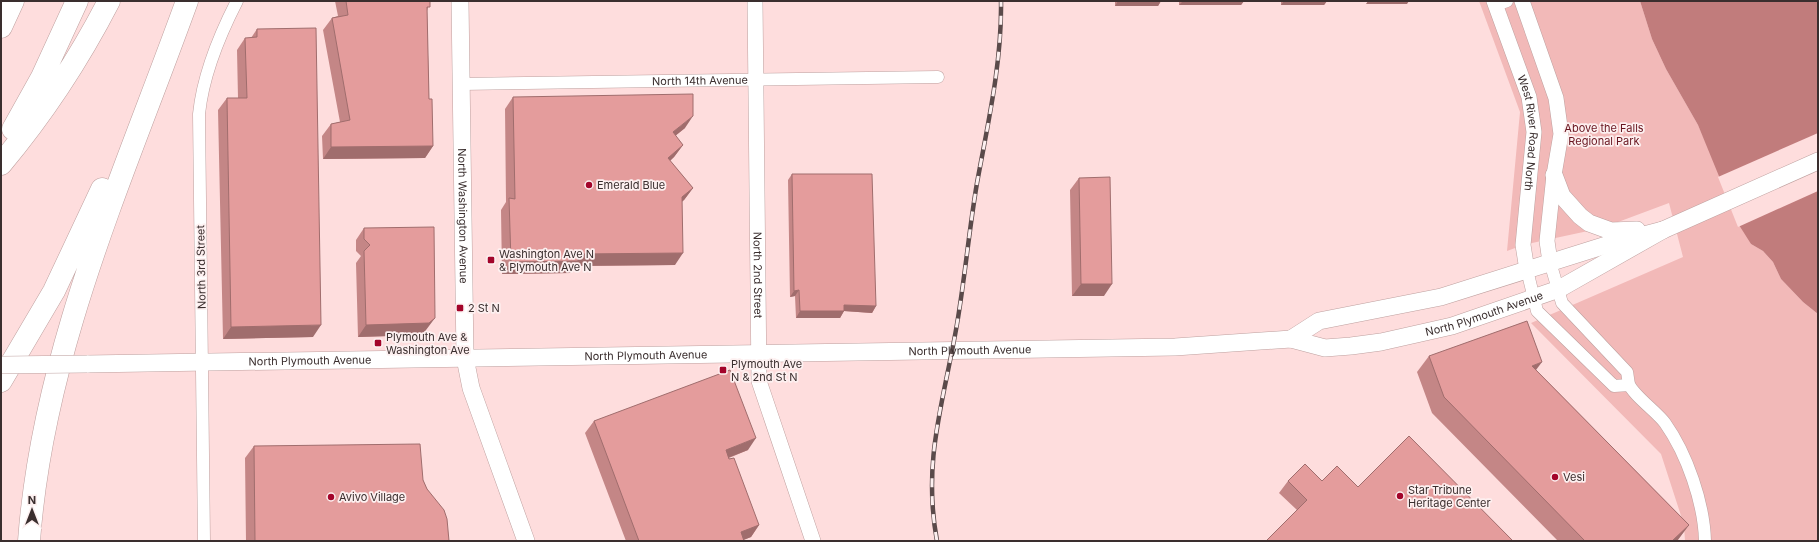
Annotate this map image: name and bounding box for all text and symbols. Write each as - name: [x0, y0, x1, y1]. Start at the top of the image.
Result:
- street label: North 14th Avenue: [652, 73, 748, 88]
- street label: West River Road North: [1515, 73, 1541, 192]
- park label: Above the Falls Regional Park: [1564, 121, 1644, 148]
- street label: North Washington Avenue: [455, 148, 471, 284]
- place label: Emerald Blue: [597, 178, 665, 192]
- marker: Emerald Blue: [584, 180, 594, 190]
- street label: North 3rd Street: [193, 224, 209, 309]
- street label: North 2nd Street: [750, 232, 765, 319]
- place label: Washington Ave N & Plymouth Ave N: [499, 247, 594, 274]
- marker: Washington Ave N & Plymouth Ave N: [486, 255, 496, 265]
- street label: North Plymouth Avenue: [1424, 288, 1545, 339]
- place label: 2 St N: [468, 301, 500, 315]
- marker: 2 St N: [455, 303, 465, 313]
- place label: Plymouth Ave & Washington Ave: [386, 330, 470, 357]
- marker: Plymouth Ave & Washington Ave: [373, 338, 383, 348]
- street label: North Plymouth Avenue: [908, 342, 1032, 358]
- street label: North Plymouth Avenue: [584, 347, 708, 363]
- street label: North Plymouth Avenue: [248, 353, 372, 368]
- place label: Plymouth Ave N & 2nd St N: [731, 357, 802, 384]
- marker: Plymouth Ave N & 2nd St N: [718, 365, 728, 375]
- place label: Vesi: [1563, 470, 1585, 484]
- marker: Vesi: [1550, 472, 1560, 482]
- place label: Star Tribune Heritage Center: [1408, 483, 1491, 510]
- north arrow: [12, 490, 52, 530]
- place label: Avivo Village: [339, 490, 405, 504]
- marker: Star Tribune Heritage Center: [1395, 491, 1405, 501]
- marker: Avivo Village: [326, 492, 336, 502]
- text: N: [28, 493, 36, 507]

